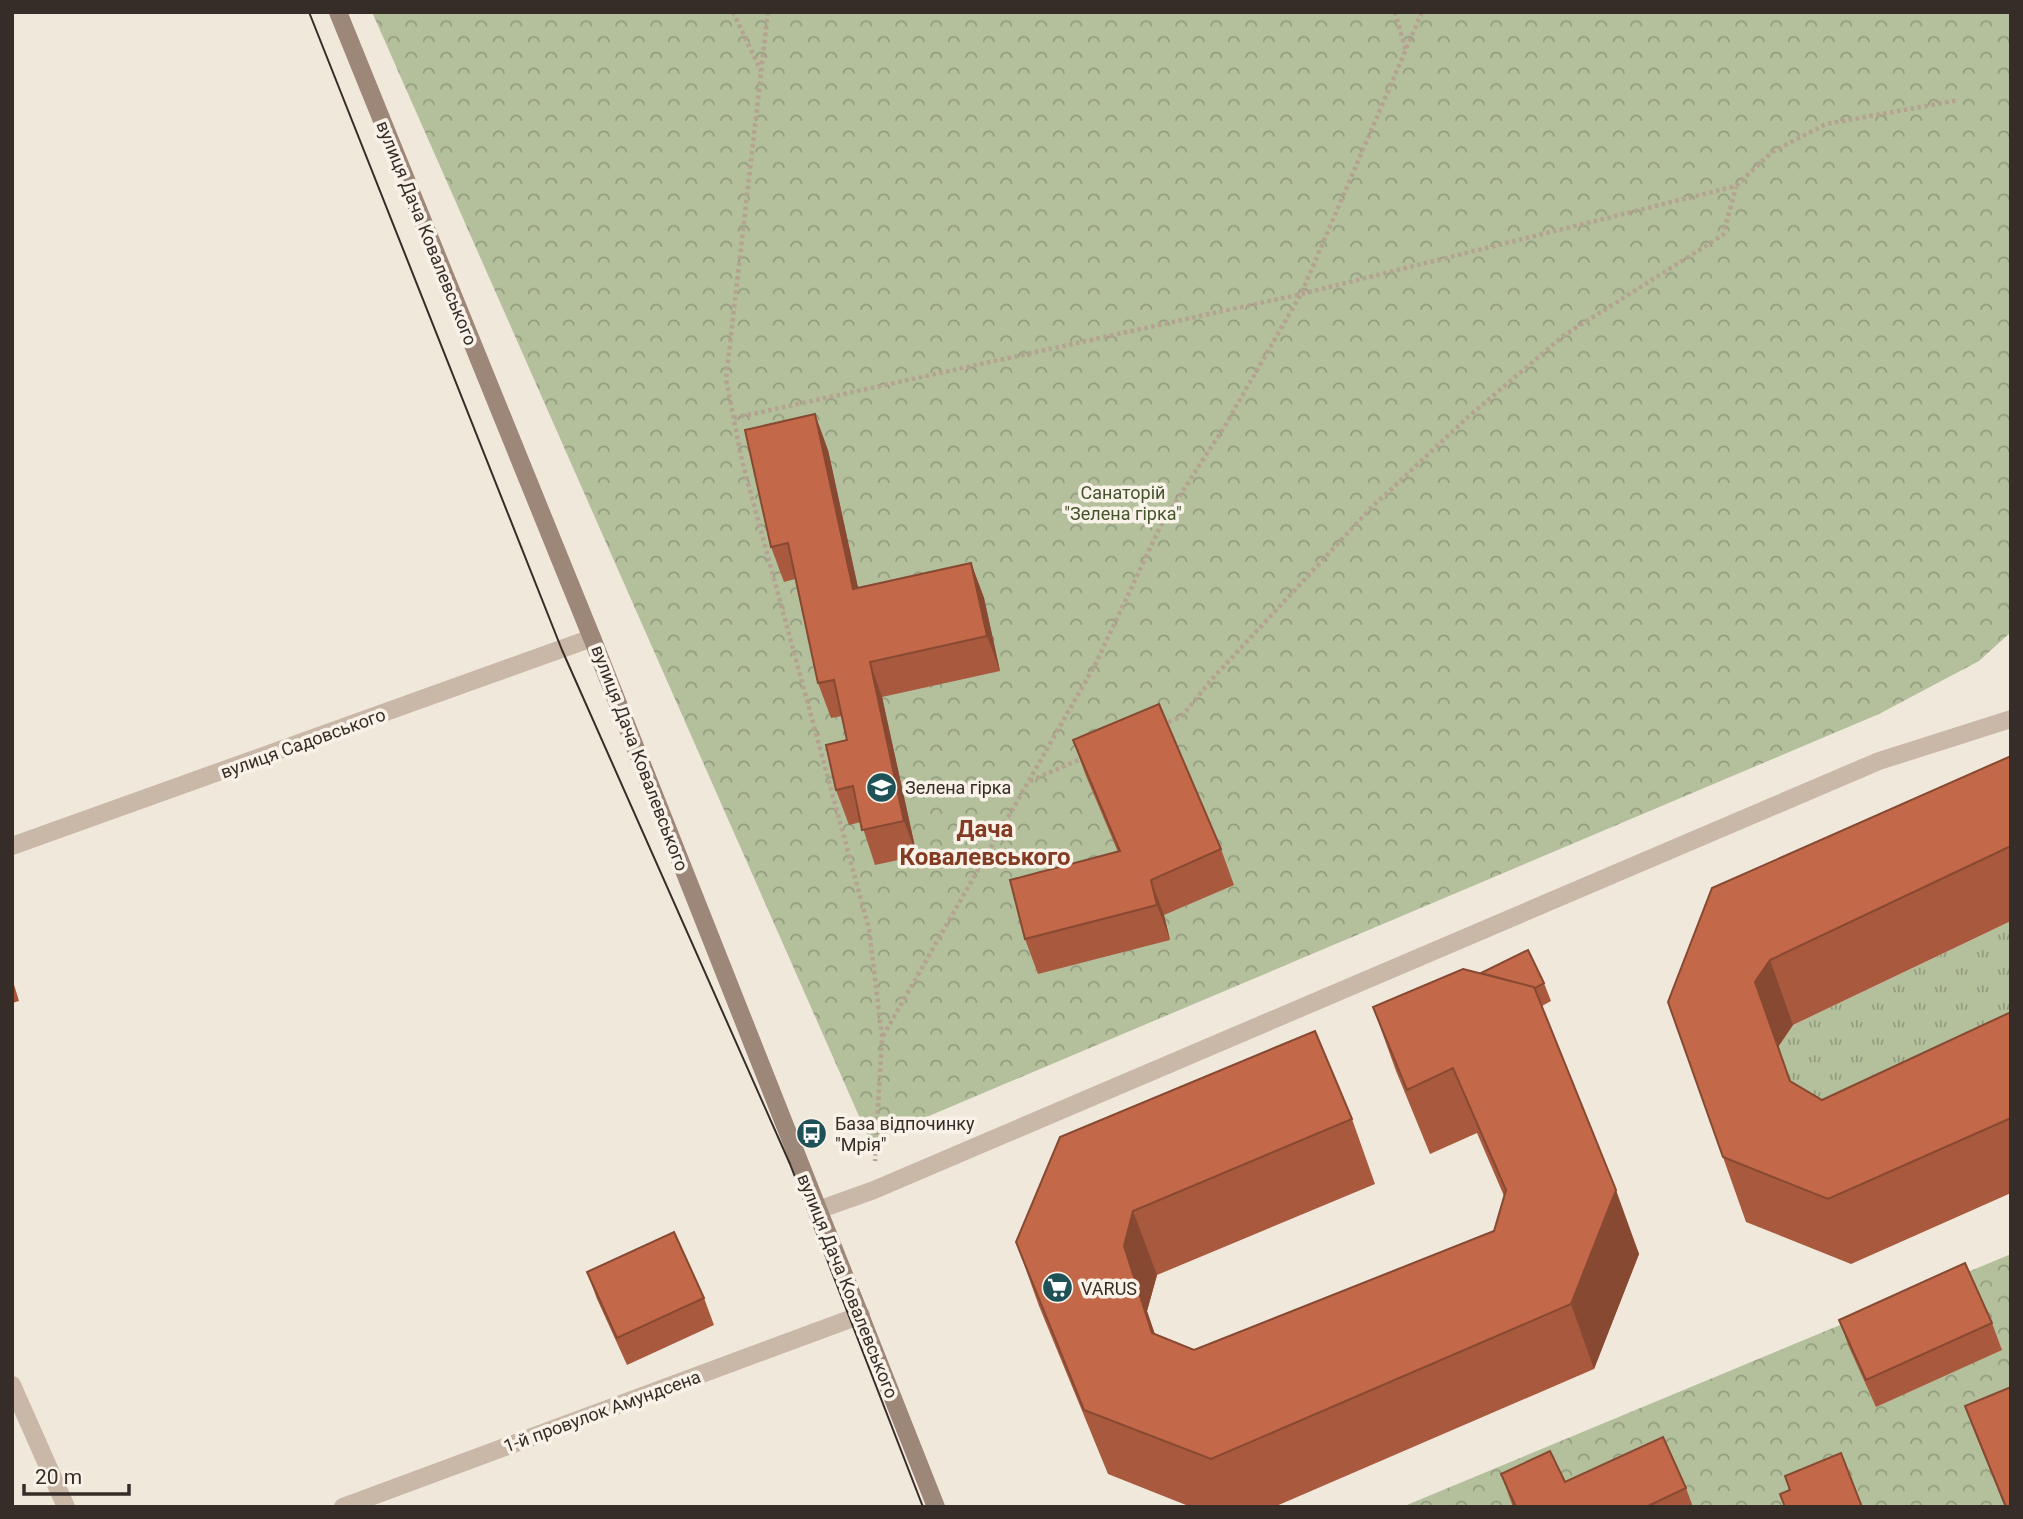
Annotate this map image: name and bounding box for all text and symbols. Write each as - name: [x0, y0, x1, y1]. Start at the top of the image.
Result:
- street label: вулиця Дача Ковалевського: [372, 118, 482, 348]
- park label: Санаторій "Зелена гірка": [1064, 482, 1182, 524]
- street label: вулиця Дача Ковалевського: [587, 642, 693, 874]
- street label: вулиця Садовського: [218, 703, 388, 783]
- school or university icon: Зелена гірка: [865, 770, 899, 804]
- place label: Зелена гірка: [905, 777, 1011, 798]
- district label: Дача Ковалевського: [899, 815, 1071, 871]
- place label: База відпочинку "Мрія": [835, 1113, 975, 1155]
- bus stop icon: База відпочинку "Мрія": [795, 1116, 829, 1150]
- street label: вулиця Дача Ковалевського: [793, 1171, 903, 1401]
- supermarket icon: VARUS: [1041, 1271, 1075, 1305]
- place label: VARUS: [1081, 1278, 1137, 1299]
- street label: 1-й провулок Амундсена: [501, 1366, 703, 1456]
- scale bar: [24, 1452, 130, 1496]
- text: 20 m: [35, 1465, 82, 1489]

